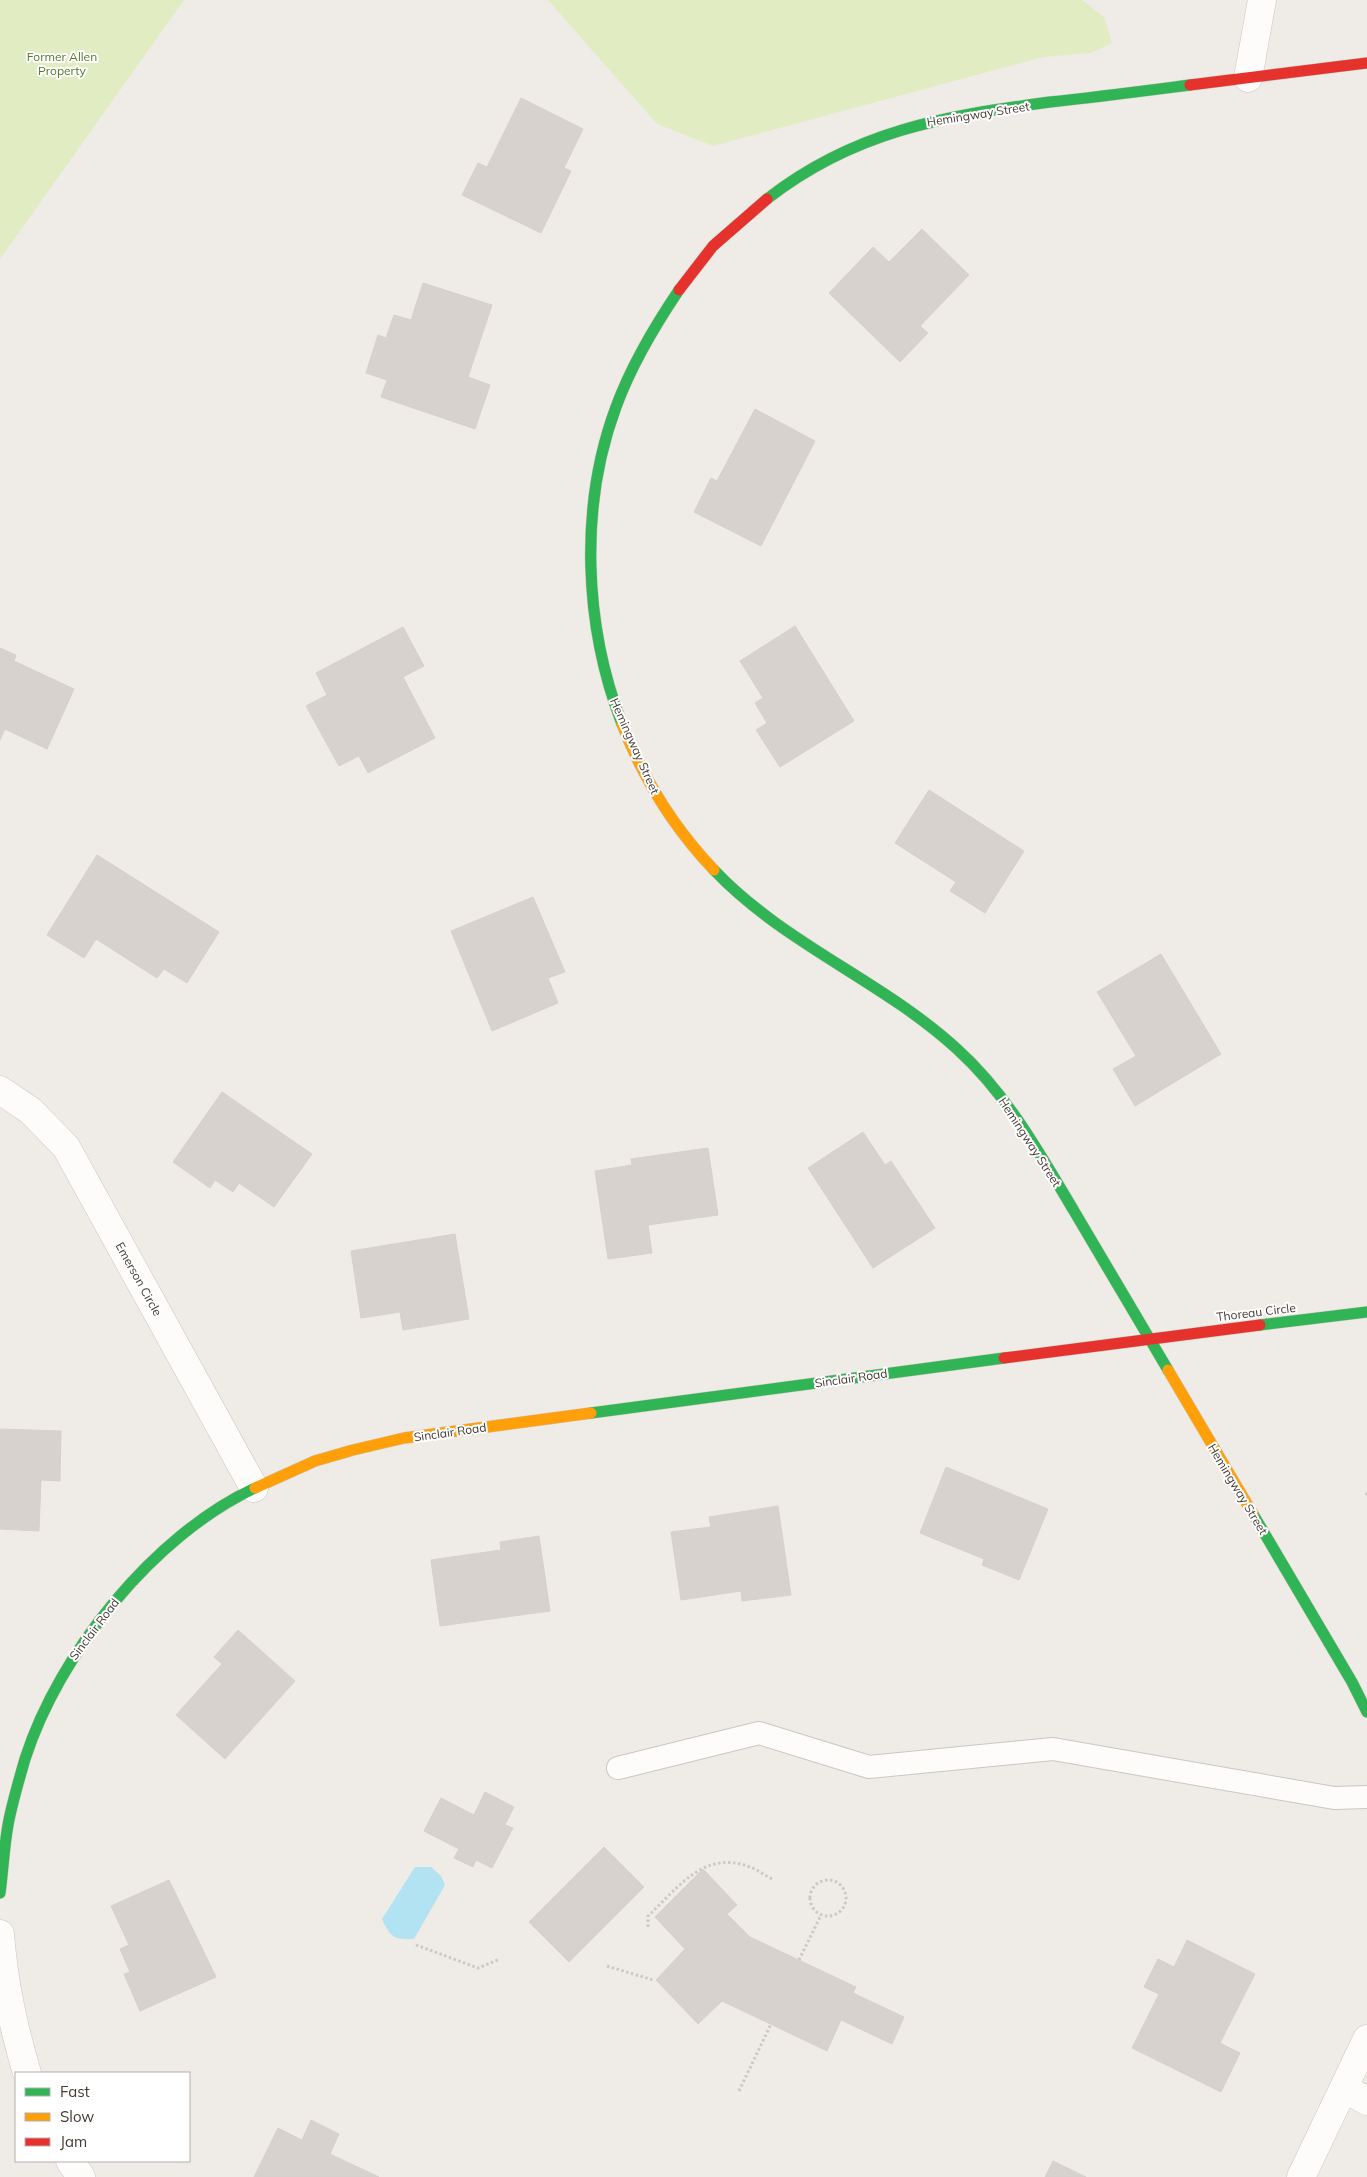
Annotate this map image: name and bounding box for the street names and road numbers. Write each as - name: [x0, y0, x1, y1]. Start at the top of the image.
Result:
- street label: Hemingway Street: [926, 98, 1030, 130]
- street label: Hemingway Street: [607, 696, 663, 796]
- street label: Hemingway Street: [996, 1095, 1064, 1189]
- street label: Emerson Circle: [113, 1239, 165, 1319]
- street label: Thoreau Circle: [1215, 1300, 1297, 1324]
- street label: Sinclair Road: [814, 1365, 888, 1391]
- street label: Sinclair Road: [413, 1419, 487, 1445]
- street label: Hemingway Street: [1205, 1441, 1271, 1537]
- street label: Sinclair Road: [66, 1595, 122, 1663]

